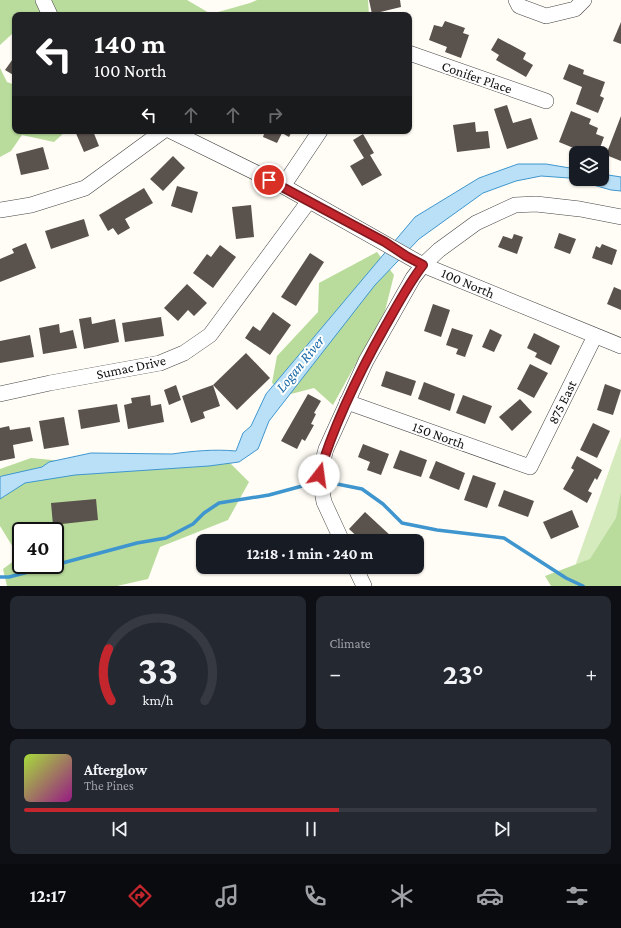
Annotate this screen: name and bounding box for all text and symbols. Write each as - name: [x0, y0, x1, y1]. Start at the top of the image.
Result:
- icon: left: [28, 28, 80, 80]
- text: 140 m: [94, 28, 166, 59]
- street label: Conifer Place: [440, 58, 514, 96]
- text: 100 North: [94, 61, 166, 81]
- icon: left: [138, 104, 160, 126]
- icon: ahead: [180, 104, 202, 126]
- icon: ahead: [222, 104, 244, 126]
- icon: right: [264, 104, 286, 126]
- map controls: [569, 146, 609, 186]
- button: layers: [569, 146, 609, 186]
- pin: [252, 163, 286, 197]
- icon: arrive: [258, 169, 280, 191]
- street label: 100 North: [439, 265, 497, 302]
- water label: Logan River: [273, 332, 329, 396]
- street label: Sumac Drive: [95, 352, 167, 382]
- street label: 875 East: [545, 377, 580, 426]
- street label: 150 North: [410, 418, 468, 452]
- position arrow: [298, 454, 340, 496]
- speed limit sign: 40: [12, 522, 64, 574]
- text: 12:18 · 1 min · 240 m: [247, 546, 373, 562]
- text: Climate: [330, 636, 370, 651]
- text: 33: [138, 646, 178, 692]
- text: 23°: [443, 657, 484, 690]
- text: −: [330, 661, 341, 686]
- text: +: [585, 661, 597, 686]
- text: km/h: [142, 691, 173, 707]
- text: Afterglow: [84, 762, 147, 778]
- text: The Pines: [84, 778, 134, 793]
- icon: previous: [109, 818, 131, 840]
- icon: pause: [300, 818, 322, 840]
- icon: next: [491, 818, 513, 840]
- icon: directions: [126, 882, 154, 910]
- icon: music: [213, 882, 241, 910]
- icon: phone: [301, 882, 329, 910]
- icon: climate: [388, 882, 416, 910]
- icon: car: [476, 882, 504, 910]
- icon: filters: [563, 882, 591, 910]
- text: 12:17: [30, 886, 66, 906]

